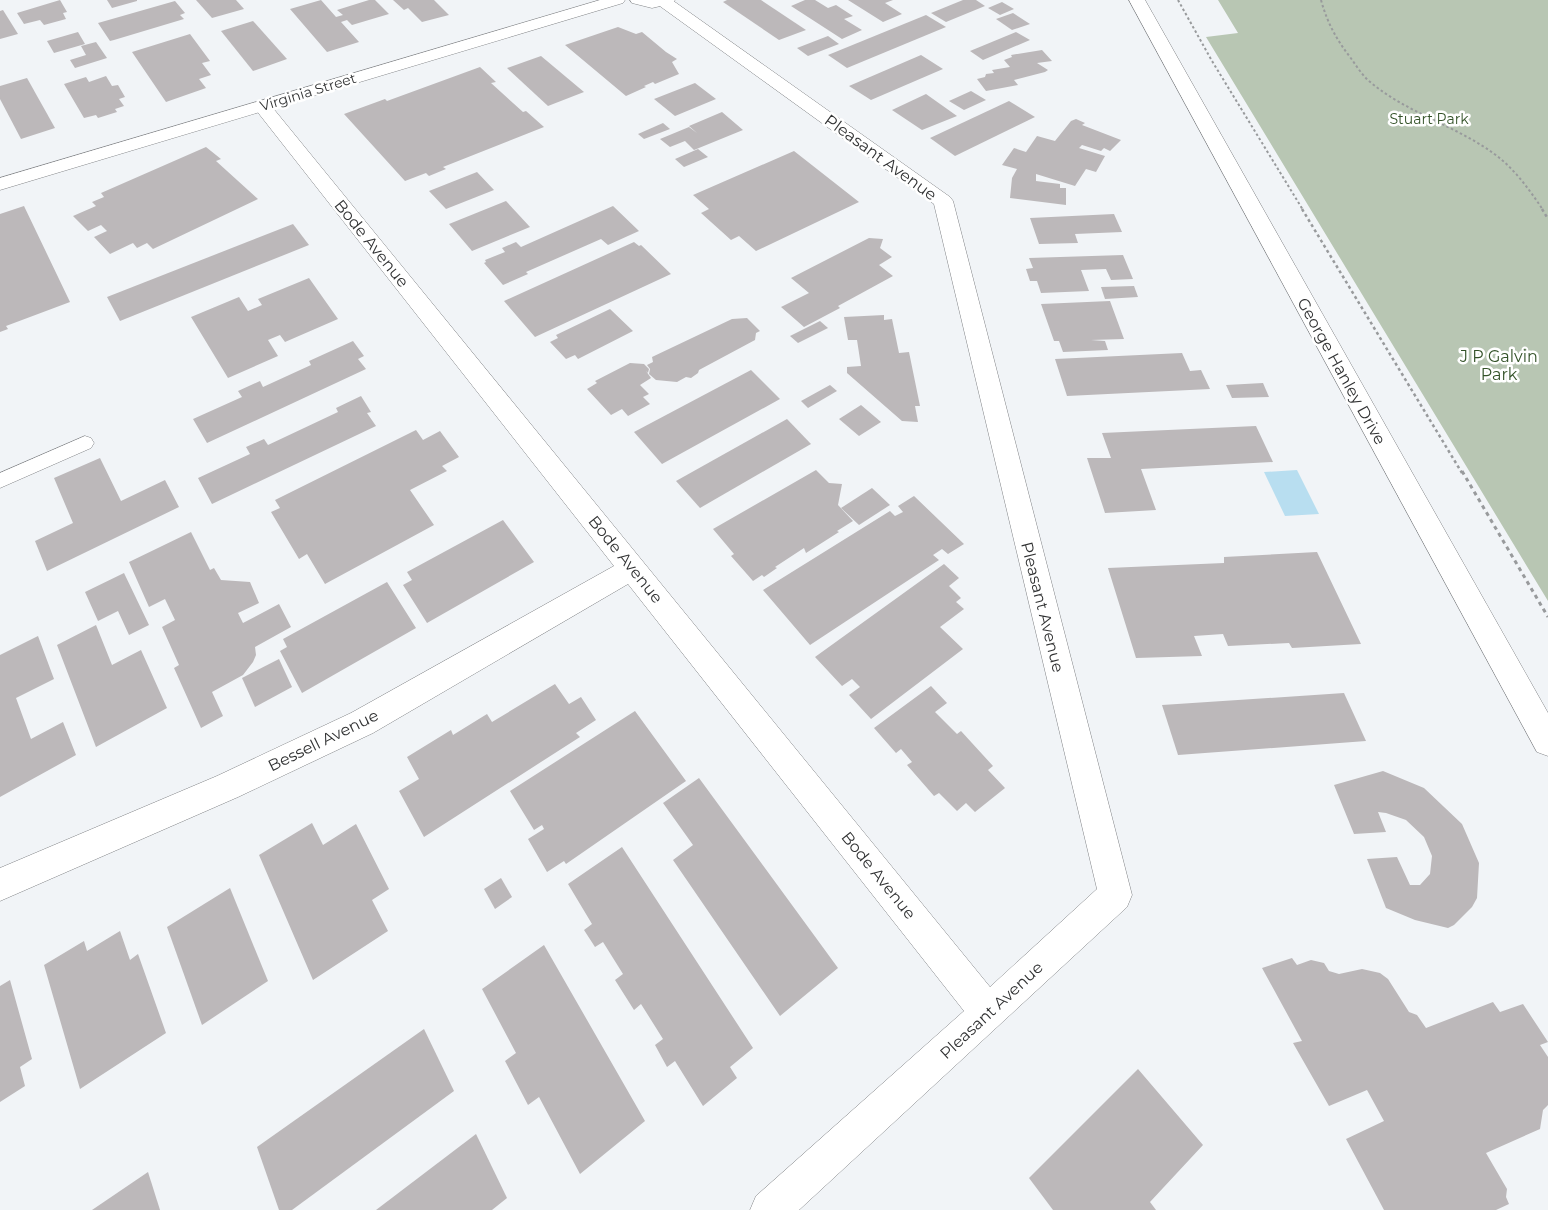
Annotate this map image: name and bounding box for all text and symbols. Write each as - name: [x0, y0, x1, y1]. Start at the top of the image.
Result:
- street label: Virginia Street: [258, 69, 359, 115]
- street label: Pleasant Avenue: [821, 110, 940, 204]
- park label: Stuart Park: [1389, 110, 1469, 128]
- street label: Bode Avenue: [331, 196, 413, 291]
- street label: George Hanley Drive: [1293, 294, 1390, 448]
- park label: J P Galvin Park: [1459, 347, 1538, 384]
- street label: Bode Avenue: [585, 512, 667, 607]
- street label: Pleasant Avenue: [1017, 540, 1068, 674]
- street label: Bessell Avenue: [265, 706, 381, 775]
- street label: Bode Avenue: [838, 828, 920, 923]
- street label: Pleasant Avenue: [936, 958, 1047, 1063]

